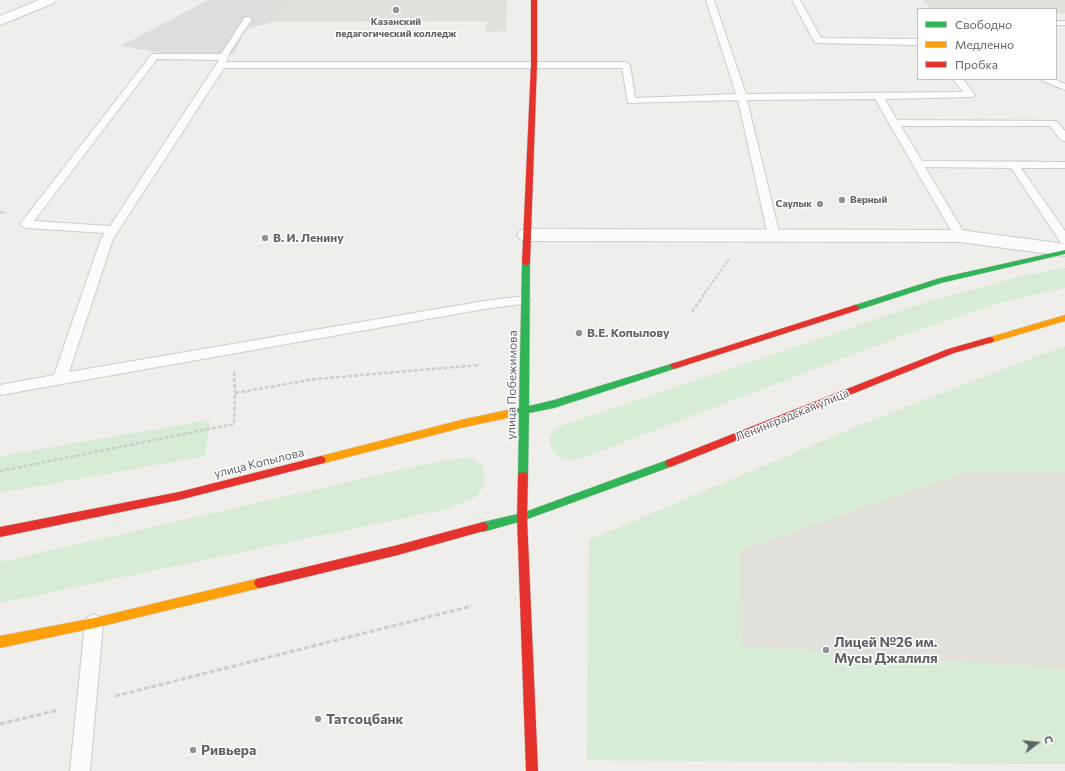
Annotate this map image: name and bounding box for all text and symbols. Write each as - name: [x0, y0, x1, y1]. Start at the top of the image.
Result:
- marker: Казанский педагогический колледж: [391, 5, 401, 15]
- legend: [917, 8, 1057, 80]
- place label: Казанский педагогический колледж: [335, 16, 457, 40]
- text: Свободно: [955, 17, 1012, 31]
- text: Медленно: [955, 37, 1014, 51]
- text: Пробка: [955, 57, 998, 71]
- place label: Верный: [850, 194, 887, 206]
- marker: Верный: [837, 195, 847, 205]
- place label: Саулык: [776, 198, 812, 210]
- marker: Саулык: [815, 199, 825, 209]
- place label: В. И. Ленину: [273, 231, 344, 245]
- marker: В. И. Ленину: [260, 233, 270, 243]
- place label: В.Е. Копылову: [587, 326, 670, 340]
- marker: В.Е. Копылову: [574, 328, 584, 338]
- street label: улица Побежимова: [504, 330, 520, 440]
- street label: Ленинградская улица: [733, 386, 851, 444]
- street label: улица Копылова: [213, 445, 305, 481]
- place label: Лицей №26 им. Мусы Джалиля: [834, 634, 938, 666]
- marker: Лицей №26 им. Мусы Джалиля: [821, 645, 831, 655]
- place label: Татсоцбанк: [326, 711, 404, 727]
- marker: Татсоцбанк: [313, 714, 323, 724]
- north arrow: [1017, 723, 1057, 763]
- text: С: [1042, 734, 1056, 745]
- place label: Ривьера: [201, 742, 256, 758]
- marker: Ривьера: [188, 745, 198, 755]

